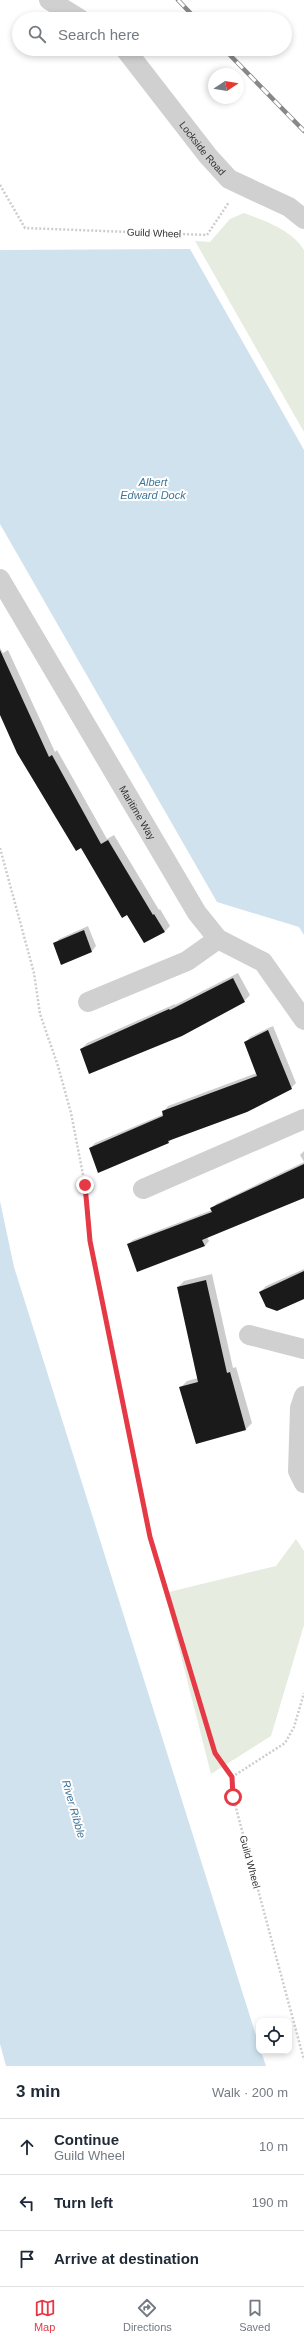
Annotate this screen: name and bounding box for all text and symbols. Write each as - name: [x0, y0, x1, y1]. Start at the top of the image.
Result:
- search box: [12, 12, 292, 56]
- icon: search: [26, 23, 48, 45]
- text: Search here: [58, 26, 140, 43]
- north arrow: [208, 68, 244, 104]
- street label: Lockside Road: [178, 119, 228, 177]
- street label: Guild Wheel: [127, 227, 181, 239]
- water label: Albert Edward Dock: [120, 476, 186, 501]
- street label: Maritime Way: [117, 783, 158, 841]
- route end: [76, 1176, 94, 1194]
- water label: River Ribble: [60, 1779, 88, 1839]
- route start: [224, 1788, 242, 1806]
- street label: Guild Wheel: [238, 1834, 262, 1890]
- map controls: [256, 2018, 292, 2054]
- button: locate: [256, 2018, 292, 2054]
- text: 3 min: [16, 2082, 60, 2101]
- text: Walk · 200 m: [212, 2085, 288, 2100]
- text: Continue: [54, 2131, 119, 2148]
- icon: ahead: [16, 2136, 38, 2158]
- text: 10 m: [259, 2139, 288, 2154]
- text: Guild Wheel: [54, 2148, 125, 2163]
- icon: left: [16, 2192, 38, 2214]
- text: Turn left: [54, 2194, 113, 2211]
- text: 190 m: [252, 2195, 288, 2210]
- icon: arrive: [16, 2248, 38, 2270]
- text: Arrive at destination: [54, 2250, 199, 2267]
- tab: Map: [34, 2297, 56, 2333]
- tab: Directions: [123, 2297, 172, 2333]
- tab: Saved: [239, 2297, 270, 2333]

